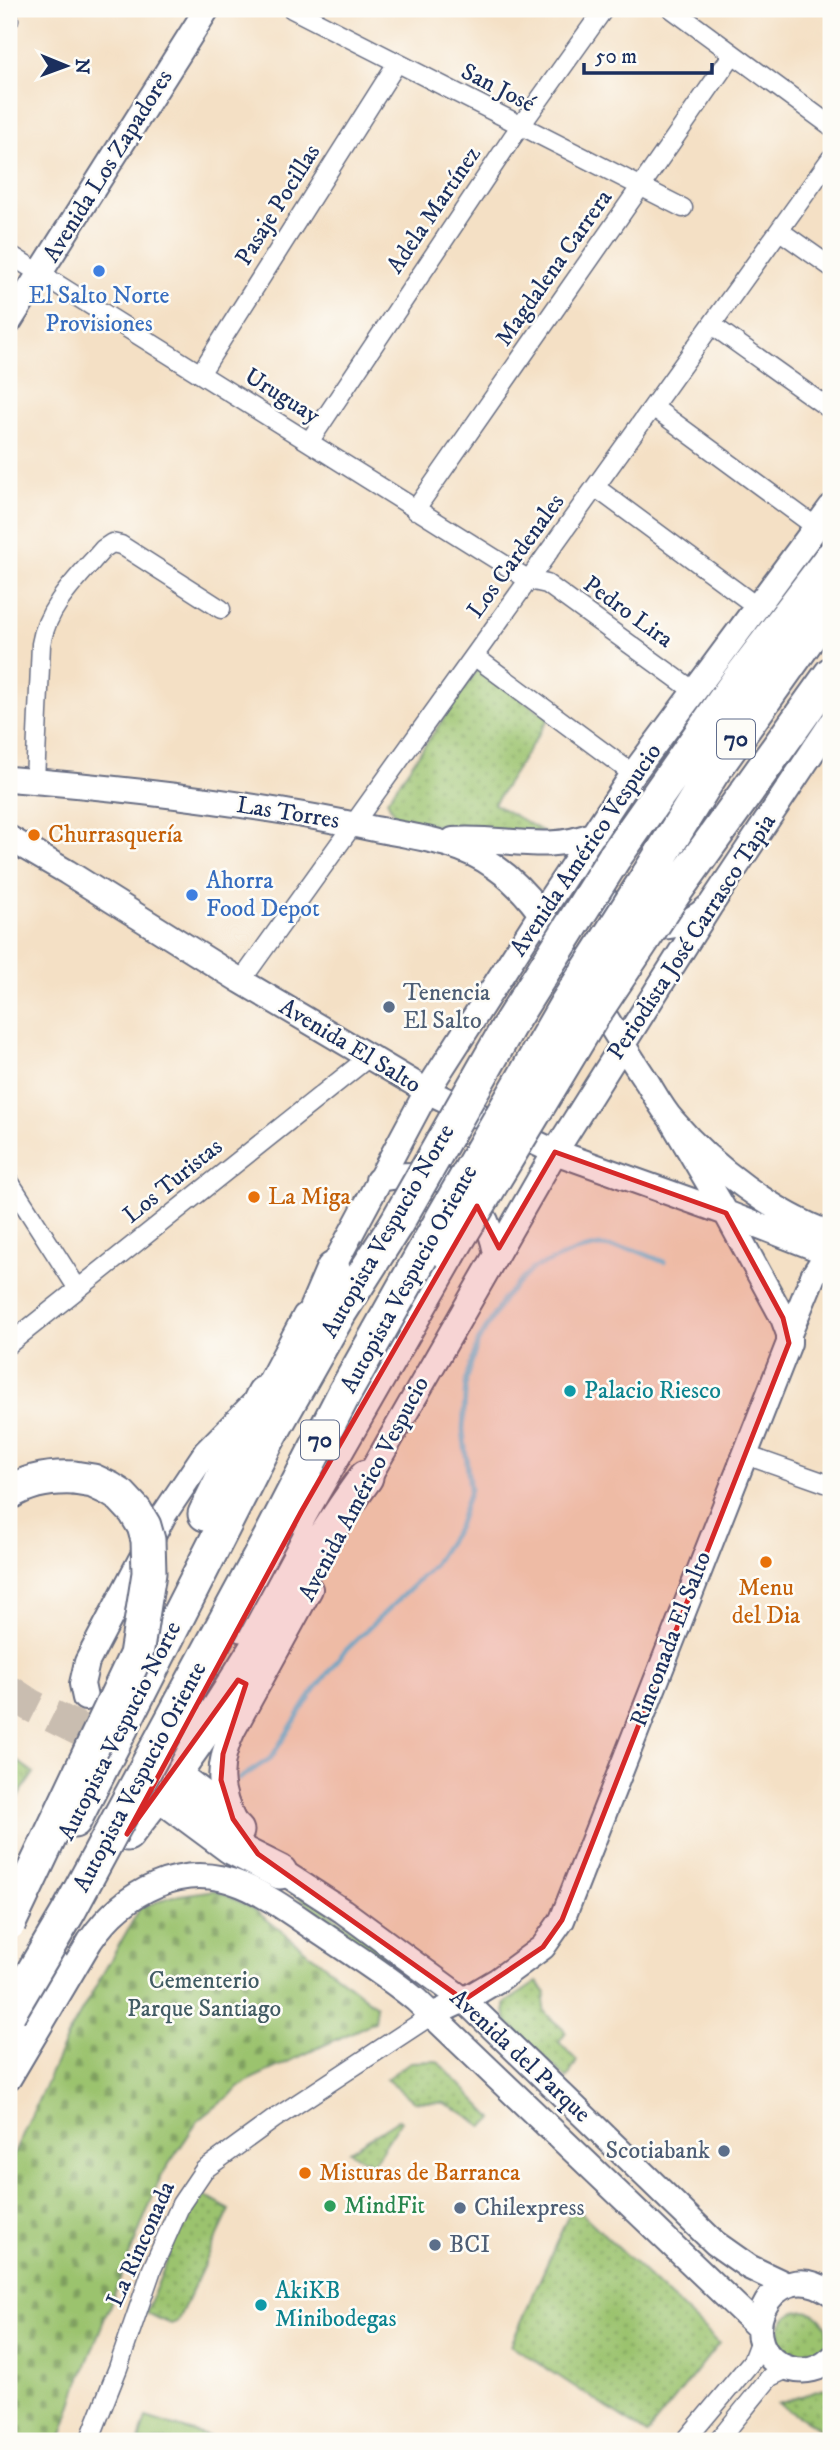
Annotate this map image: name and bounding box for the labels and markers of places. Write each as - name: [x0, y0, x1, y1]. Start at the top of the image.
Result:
- marker: El Salto Norte Provisiones: [91, 263, 107, 279]
- place label: El Salto Norte Provisiones: [28, 281, 170, 339]
- place label: Churrasquería: [48, 820, 184, 850]
- marker: Churrasquería: [26, 827, 42, 843]
- place label: Ahorra Food Depot: [206, 866, 320, 924]
- marker: Ahorra Food Depot: [184, 887, 200, 903]
- place label: Tenencia El Salto: [403, 978, 491, 1036]
- marker: Tenencia El Salto: [381, 999, 397, 1015]
- place label: La Miga: [268, 1182, 351, 1212]
- marker: La Miga: [246, 1189, 262, 1205]
- place label: Palacio Riesco: [584, 1376, 721, 1406]
- marker: Palacio Riesco: [562, 1383, 578, 1399]
- marker: Menu del Dia: [758, 1554, 774, 1570]
- place label: Menu del Dia: [732, 1573, 801, 1631]
- place label: Scotiabank: [605, 2136, 710, 2166]
- marker: Scotiabank: [716, 2143, 732, 2159]
- place label: Misturas de Barranca: [319, 2158, 521, 2188]
- marker: Misturas de Barranca: [297, 2165, 313, 2181]
- place label: MindFit: [344, 2191, 425, 2221]
- place label: Chilexpress: [474, 2193, 584, 2223]
- marker: MindFit: [322, 2198, 338, 2214]
- marker: Chilexpress: [452, 2200, 468, 2216]
- place label: BCI: [449, 2230, 490, 2260]
- marker: BCI: [427, 2237, 443, 2253]
- place label: AkiKB Minibodegas: [275, 2276, 397, 2334]
- marker: AkiKB Minibodegas: [253, 2297, 269, 2313]

